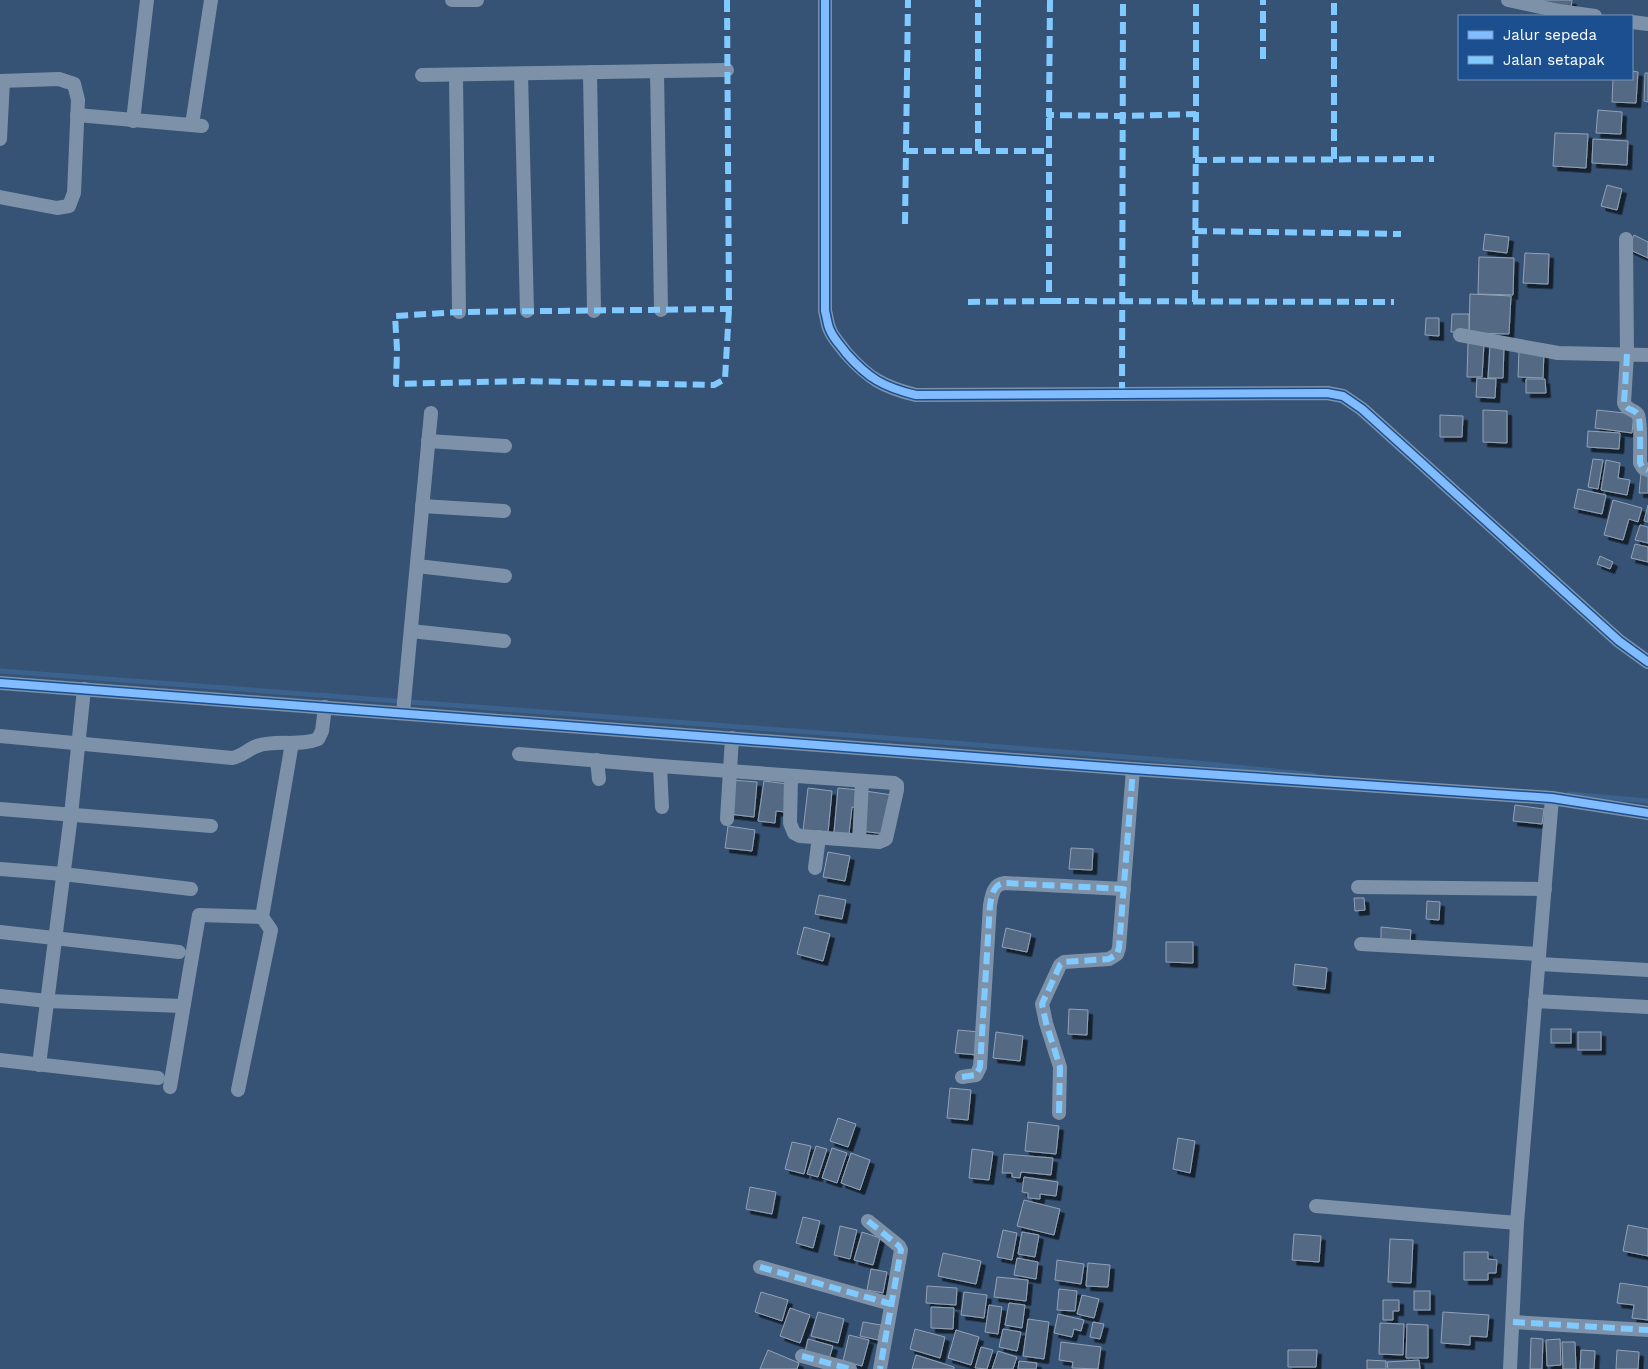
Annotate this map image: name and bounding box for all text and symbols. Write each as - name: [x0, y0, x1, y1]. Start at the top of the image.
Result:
- legend: [1458, 15, 1633, 80]
- text: Jalur sepeda: [1503, 26, 1597, 44]
- text: Jalan setapak: [1503, 51, 1605, 69]

